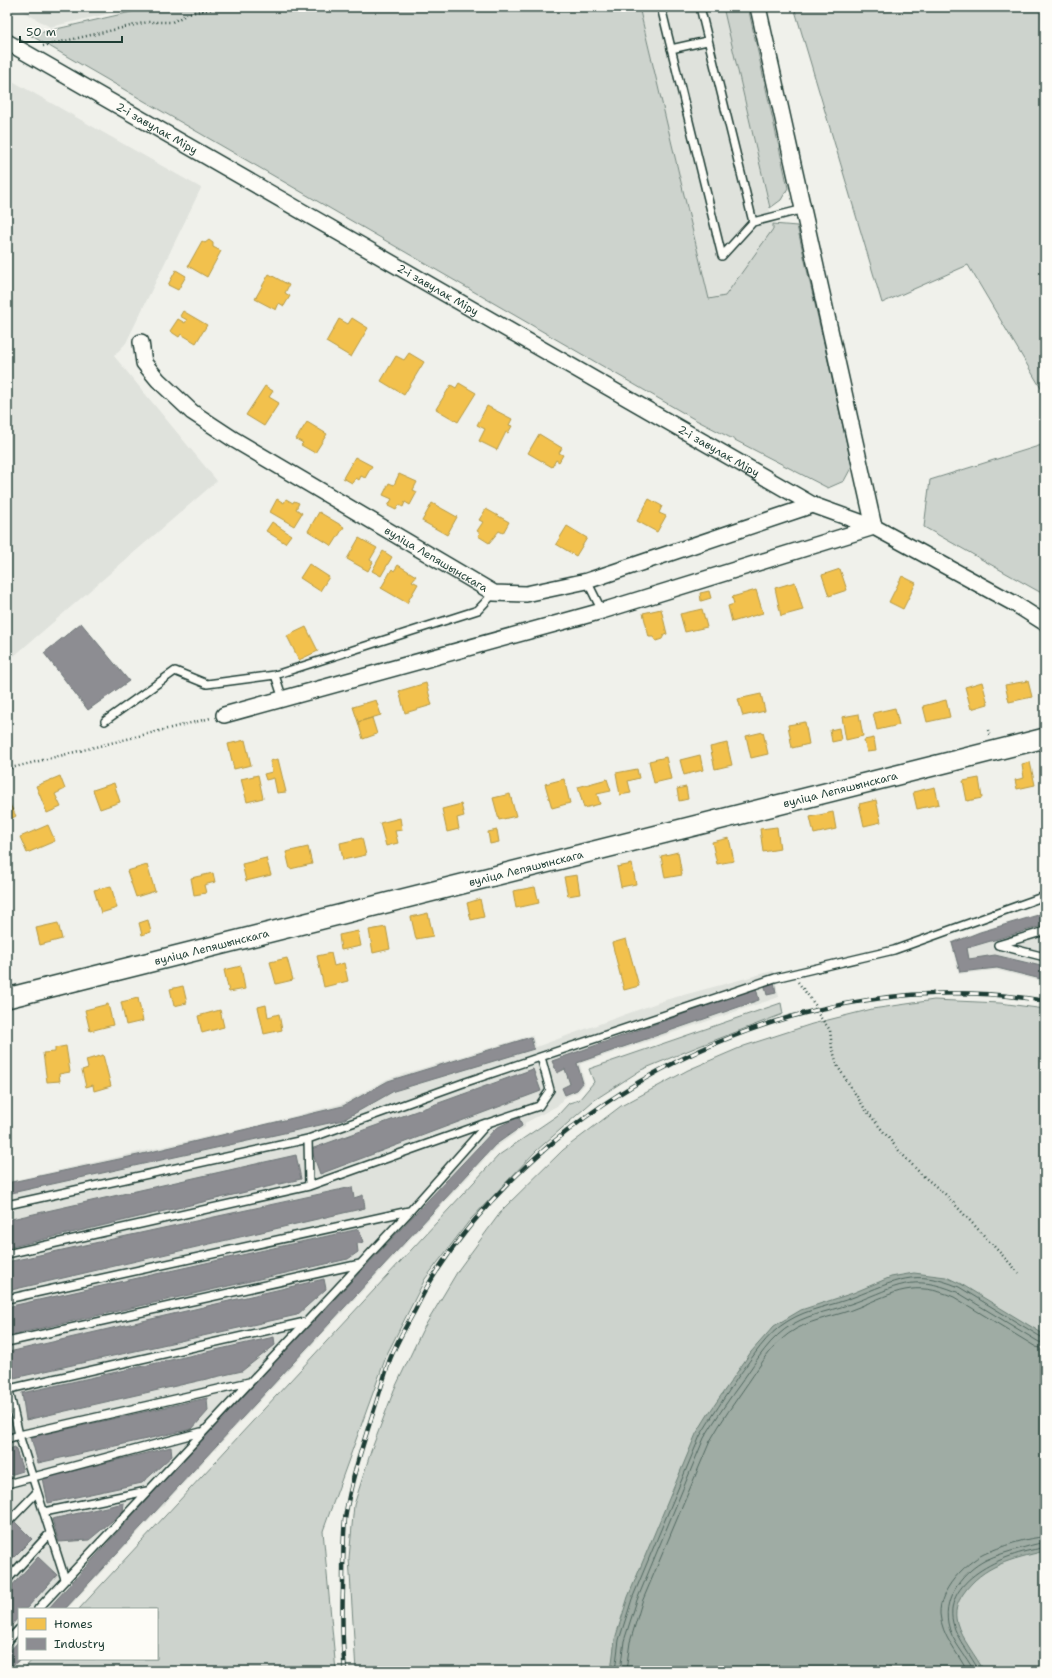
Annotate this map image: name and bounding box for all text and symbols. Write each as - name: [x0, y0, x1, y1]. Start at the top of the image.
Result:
- scale bar: [20, 18, 122, 44]
- text: 50 m: [26, 24, 56, 40]
- street label: 2-і завулак Міру: [114, 99, 201, 158]
- street label: 2-і завулак Міру: [394, 260, 481, 319]
- street label: 2-і завулак Міру: [675, 422, 762, 480]
- street label: вуліца Лепяшынскага: [382, 523, 491, 595]
- street label: вуліца Лепяшынскага: [781, 768, 899, 811]
- street label: вуліца Лепяшынскага: [467, 846, 585, 890]
- street label: вуліца Лепяшынскага: [153, 925, 271, 968]
- legend: [18, 1608, 158, 1660]
- text: Homes: [54, 1616, 93, 1632]
- text: Industry: [54, 1636, 105, 1652]

